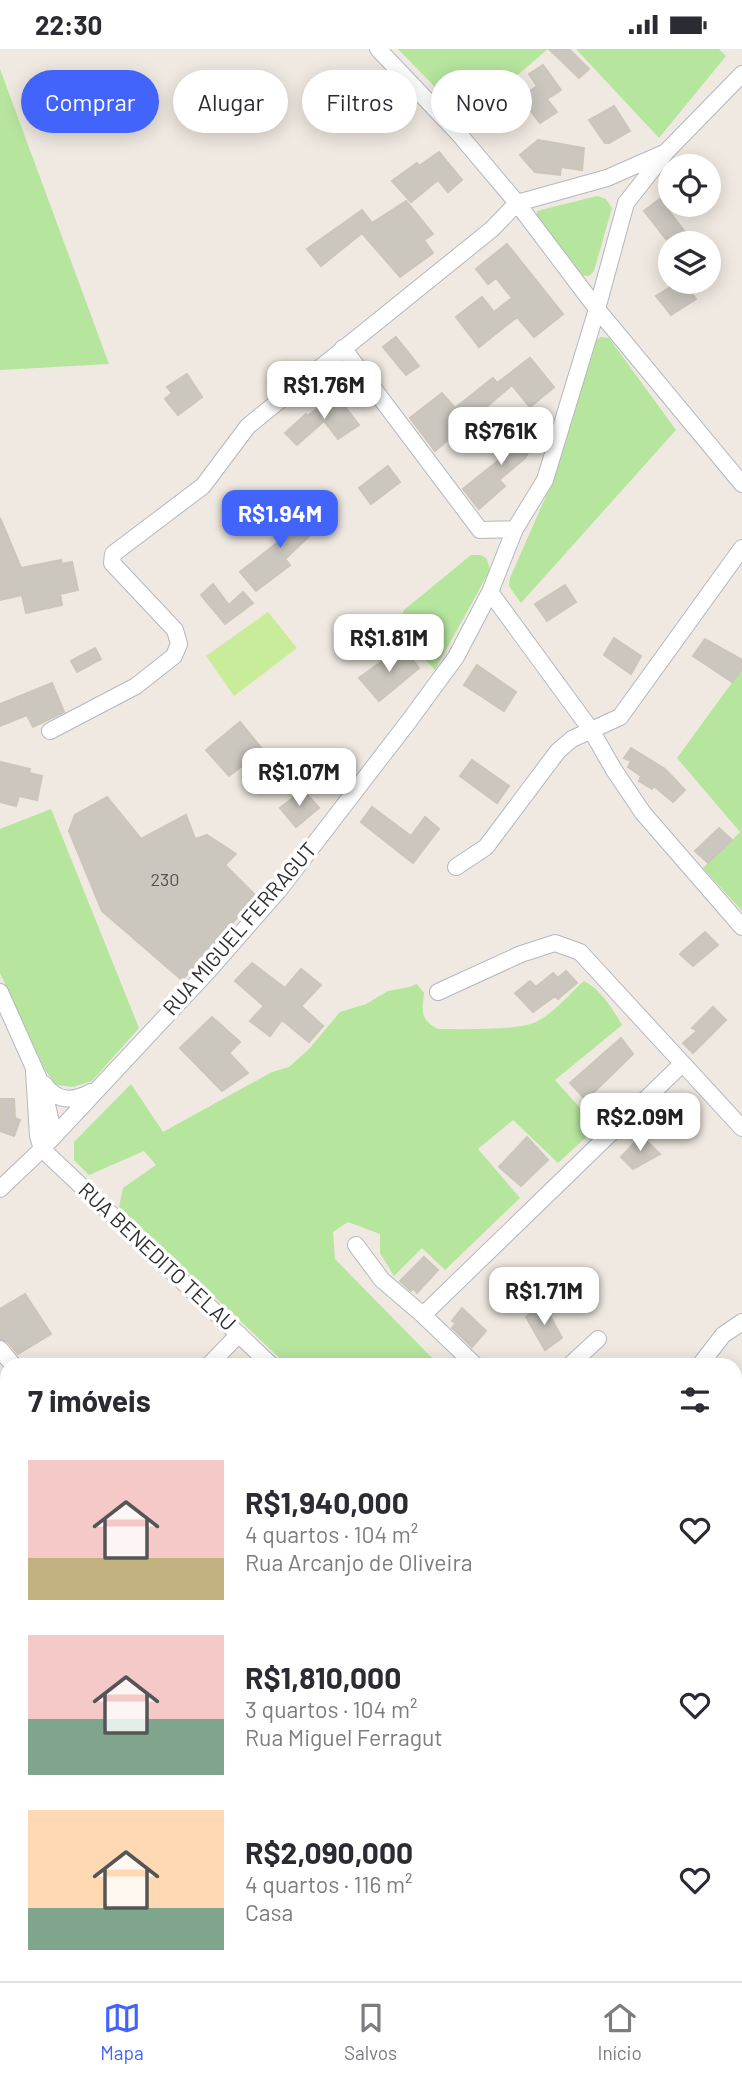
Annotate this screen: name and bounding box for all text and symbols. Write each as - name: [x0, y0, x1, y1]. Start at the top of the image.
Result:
- text: 22:30: [35, 9, 102, 40]
- chip: Comprar: [21, 70, 159, 133]
- chip: Alugar: [173, 70, 288, 133]
- chip: Filtros: [302, 70, 417, 133]
- chip: Novo: [431, 70, 532, 133]
- map controls: [658, 154, 721, 294]
- button: locate: [658, 154, 721, 217]
- button: layers: [658, 231, 721, 294]
- pin: R$1.76M: [259, 361, 389, 421]
- text: R$1.76M: [283, 370, 365, 398]
- pin: R$761K: [444, 407, 558, 467]
- text: R$761K: [464, 416, 538, 444]
- pin: R$1.94M: [215, 491, 345, 550]
- text: R$1.94M: [238, 499, 322, 527]
- pin: R$1.81M: [324, 615, 454, 674]
- text: R$1.81M: [350, 623, 428, 651]
- pin: R$1.07M: [234, 749, 364, 808]
- text: R$1.07M: [258, 757, 340, 785]
- street label: RUA MIGUEL FERRAGUT: [157, 836, 321, 1020]
- house number: 230: [151, 868, 179, 890]
- pin: R$2.09M: [575, 1093, 705, 1153]
- text: R$2.09M: [596, 1102, 684, 1130]
- street label: RUA BENEDITO TELAU: [74, 1177, 242, 1335]
- pin: R$1.71M: [479, 1267, 609, 1327]
- text: R$1.71M: [505, 1276, 583, 1304]
- icon: filters: [676, 1381, 714, 1419]
- text: 7 imóveis: [28, 1382, 151, 1418]
- text: R$1,940,000: [245, 1484, 409, 1520]
- icon: home: [84, 1488, 168, 1572]
- icon: heart: [676, 1511, 714, 1549]
- text: 4 quartos · 104 m²: [245, 1520, 418, 1548]
- text: Rua Arcanjo de Oliveira: [245, 1548, 472, 1576]
- text: R$1,810,000: [245, 1659, 401, 1695]
- icon: home: [84, 1663, 168, 1747]
- icon: heart: [676, 1686, 714, 1724]
- text: 3 quartos · 104 m²: [245, 1695, 417, 1723]
- text: Rua Miguel Ferragut: [245, 1723, 443, 1751]
- text: R$2,090,000: [245, 1834, 413, 1870]
- icon: home: [84, 1838, 168, 1922]
- icon: heart: [676, 1861, 714, 1899]
- text: 4 quartos · 116 m²: [245, 1870, 413, 1898]
- text: Casa: [245, 1898, 293, 1926]
- tab: Mapa: [100, 1999, 144, 2064]
- tab: Salvos: [344, 1999, 397, 2064]
- tab: Início: [598, 1999, 642, 2064]

